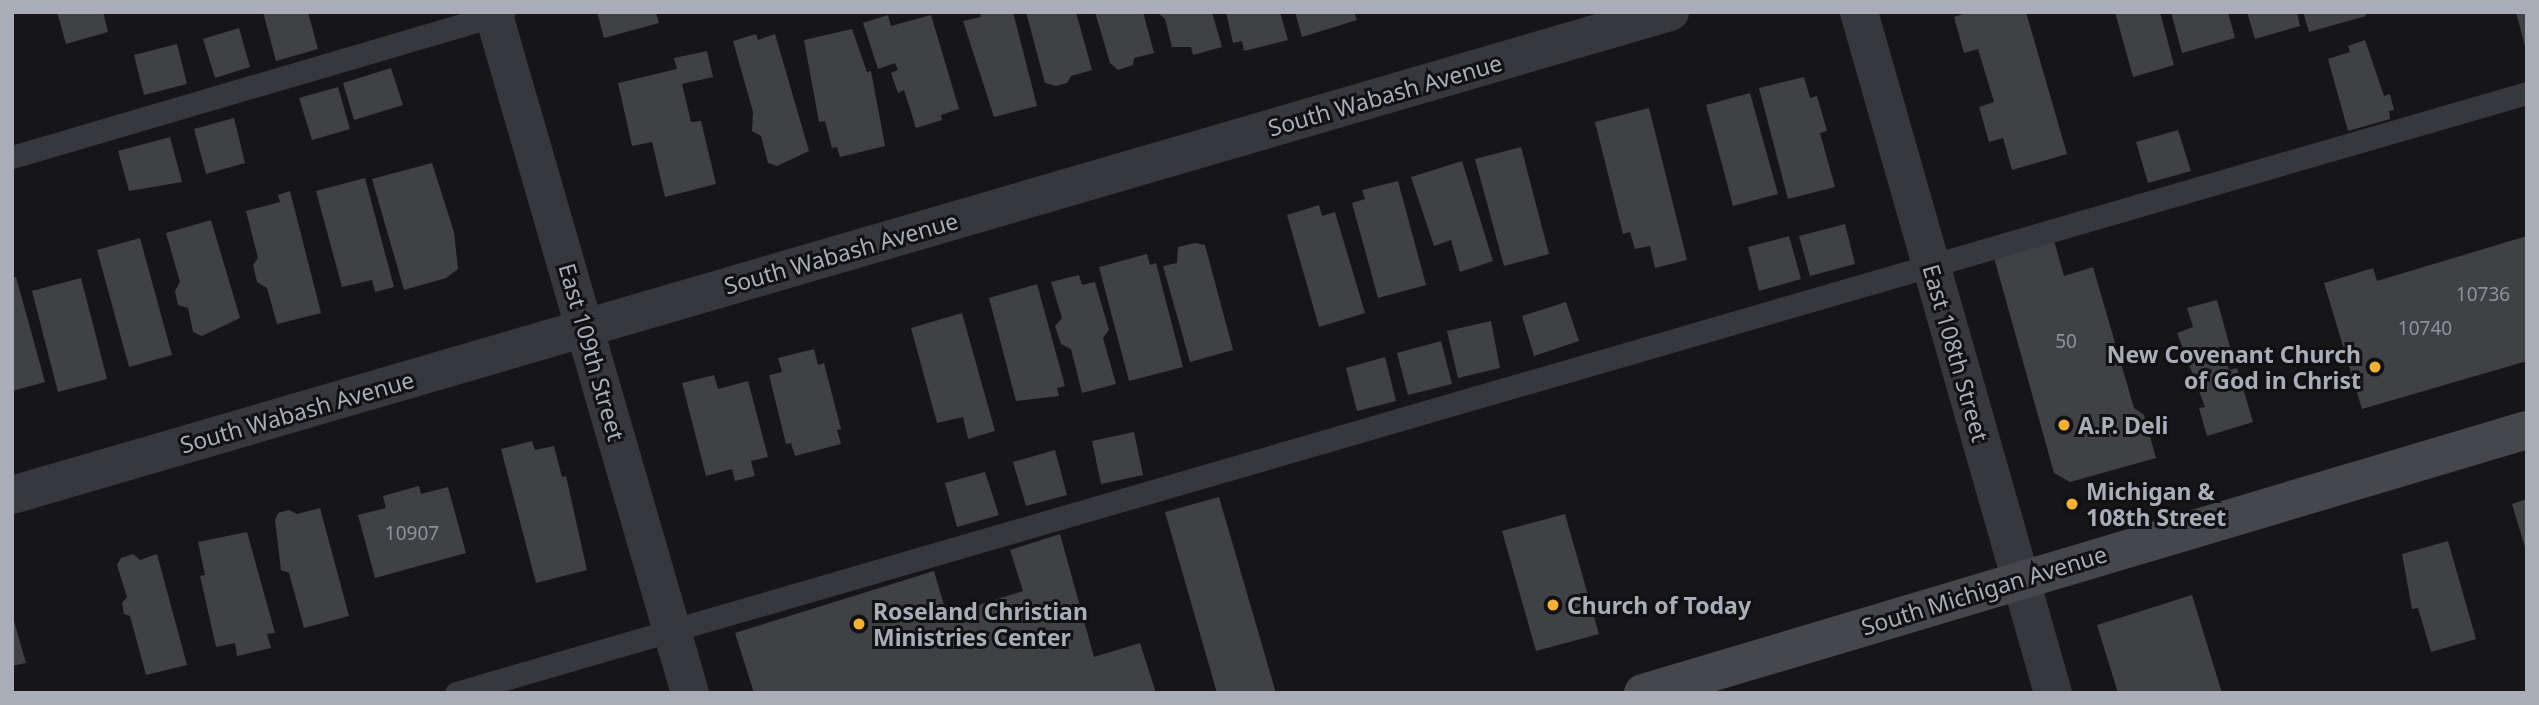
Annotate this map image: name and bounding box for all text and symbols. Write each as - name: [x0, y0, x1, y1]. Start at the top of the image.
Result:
- street label: South Wabash Avenue: [1265, 48, 1505, 142]
- street label: South Wabash Avenue: [721, 206, 961, 300]
- street label: East 109th Street: [553, 260, 631, 444]
- street label: East 108th Street: [1917, 261, 1995, 445]
- house number: 10736: [2456, 284, 2510, 306]
- house number: 10740: [2398, 318, 2452, 340]
- house number: 50: [2055, 331, 2077, 353]
- place label: New Covenant Church of God in Christ: [2107, 340, 2361, 394]
- marker: New Covenant Church of God in Christ: [2367, 359, 2383, 375]
- street label: South Wabash Avenue: [177, 365, 417, 459]
- place label: A.P. Deli: [2078, 411, 2168, 439]
- marker: A.P. Deli: [2056, 417, 2072, 433]
- place label: Michigan & 108th Street: [2086, 477, 2226, 531]
- marker: Michigan & 108th Street: [2064, 496, 2080, 512]
- house number: 10907: [385, 523, 439, 545]
- street label: South Michigan Avenue: [1858, 539, 2110, 641]
- place label: Church of Today: [1567, 591, 1751, 619]
- place label: Roseland Christian Ministries Center: [873, 597, 1088, 651]
- marker: Church of Today: [1545, 597, 1561, 613]
- marker: Roseland Christian Ministries Center: [851, 616, 867, 632]

